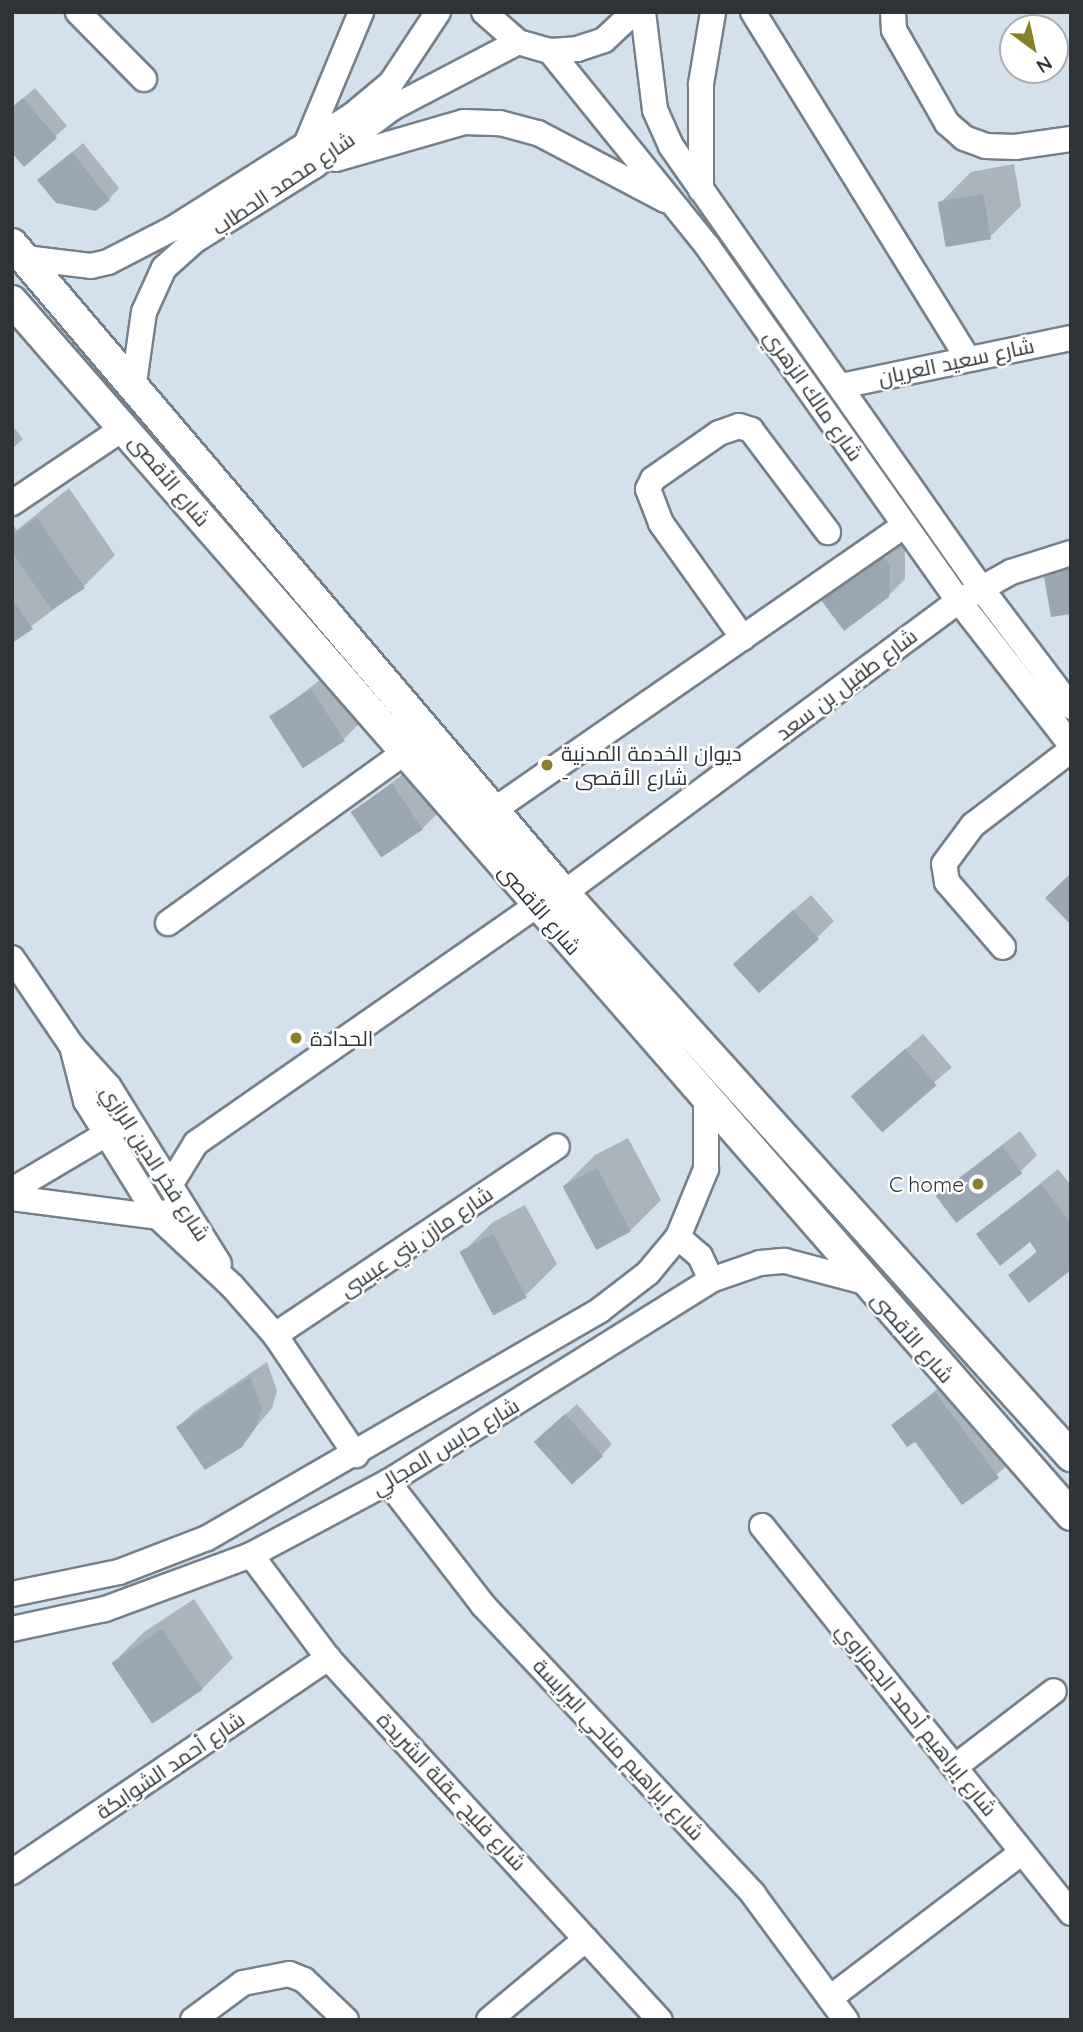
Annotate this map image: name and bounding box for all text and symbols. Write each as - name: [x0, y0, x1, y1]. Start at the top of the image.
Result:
- north arrow: [999, 14, 1069, 84]
- text: N: [1032, 51, 1057, 79]
- street label: شارع محمد الحطاب: [207, 126, 359, 240]
- street label: شارع مالك الزهري: [759, 325, 869, 465]
- street label: شارع سعيد العريان: [876, 332, 1036, 390]
- street label: شارع الأقصى: [124, 429, 216, 531]
- street label: شارع طفيل بن سعد: [771, 623, 921, 745]
- place label: ديوان الخدمة المدنية - شارع الأقصى: [561, 740, 742, 790]
- marker: ديوان الخدمة المدنية - شارع الأقصى: [539, 757, 555, 773]
- street label: شارع الأقصى: [494, 858, 586, 960]
- place label: الحدادة: [310, 1025, 373, 1051]
- marker: الحدادة: [288, 1030, 304, 1046]
- street label: شارع فخر الدين الرازي: [96, 1081, 216, 1245]
- place label: C home: [889, 1171, 964, 1197]
- marker: C home: [970, 1176, 986, 1192]
- street label: شارع مازن بني عيسى: [335, 1180, 497, 1302]
- street label: شارع الأقصى: [867, 1286, 959, 1388]
- street label: شارع حابس المجالي: [367, 1392, 523, 1500]
- street label: شارع إبراهيم أحمد الجمزاوي: [831, 1617, 1003, 1821]
- street label: شارع إبراهيم مناحي البرايسة: [528, 1653, 710, 1845]
- street label: شارع أحمد الشوابكة: [91, 1706, 249, 1824]
- street label: شارع فليح عقلة الشريدة: [372, 1707, 532, 1875]

